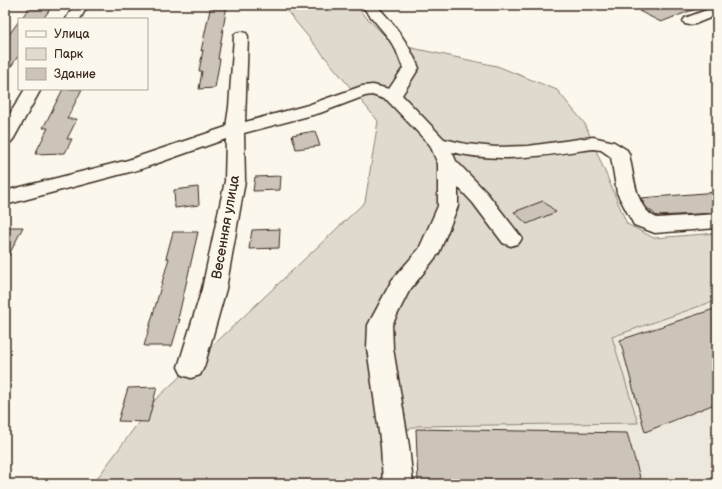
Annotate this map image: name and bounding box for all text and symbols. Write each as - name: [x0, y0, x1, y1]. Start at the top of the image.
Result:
- legend: [18, 18, 148, 90]
- text: Улица: [54, 27, 90, 42]
- text: Парк: [54, 47, 84, 62]
- text: Здание: [54, 67, 96, 82]
- street label: Весенняя улица: [208, 173, 243, 280]

